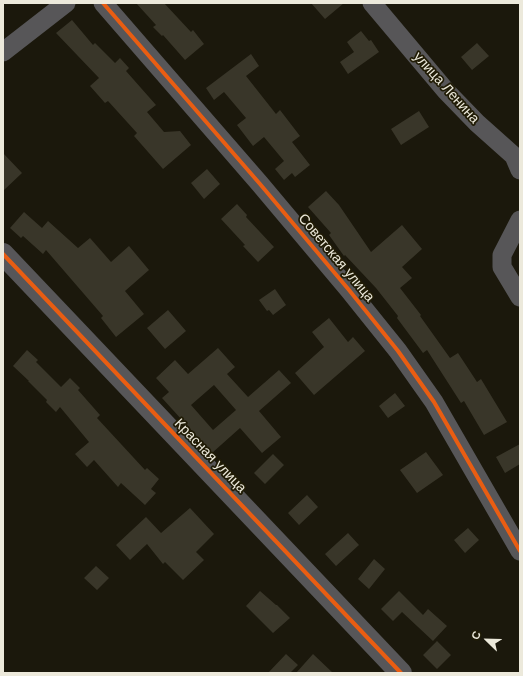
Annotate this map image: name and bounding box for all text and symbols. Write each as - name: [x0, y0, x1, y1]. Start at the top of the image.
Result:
- street label: улица Ленина: [410, 49, 482, 127]
- street label: Советская улица: [294, 210, 378, 306]
- street label: Красная улица: [171, 416, 249, 496]
- north arrow: [467, 620, 507, 660]
- text: С: [469, 629, 483, 641]

